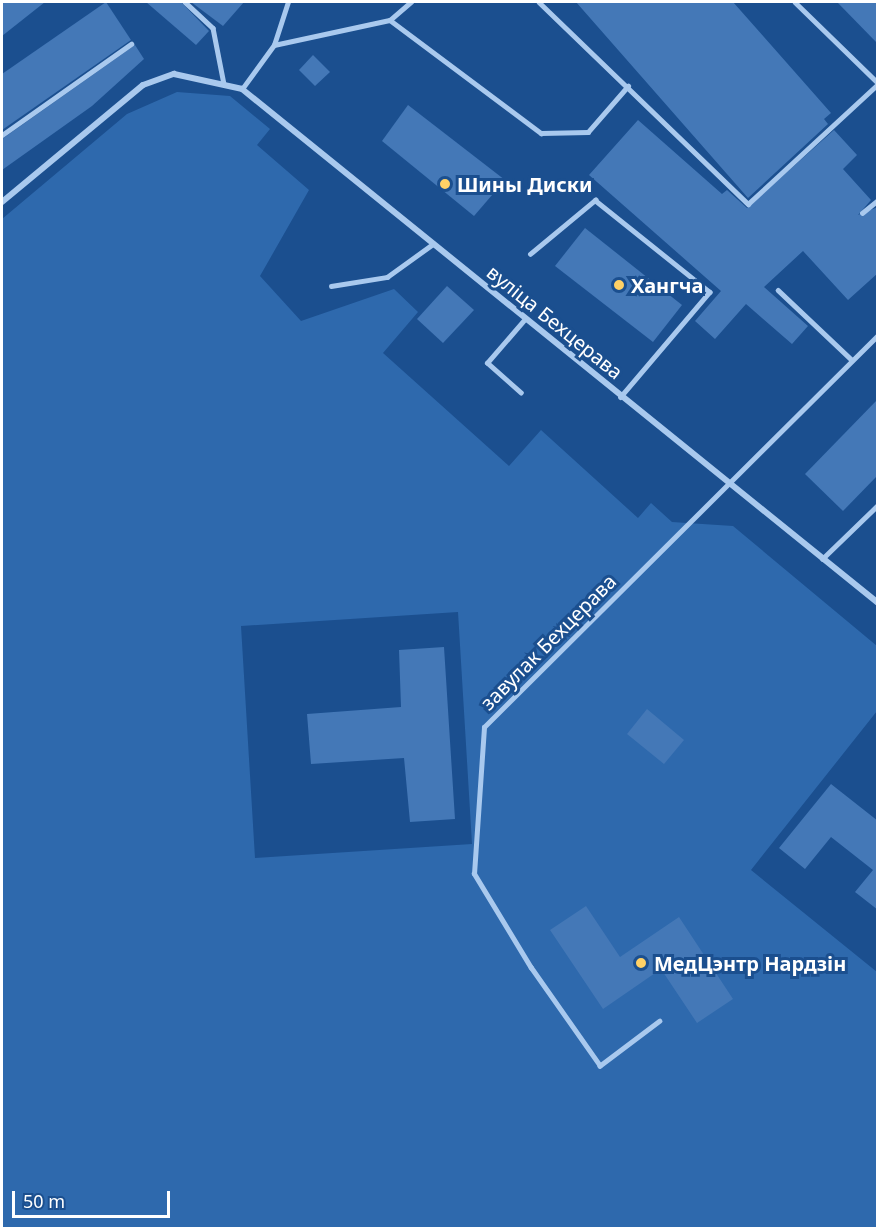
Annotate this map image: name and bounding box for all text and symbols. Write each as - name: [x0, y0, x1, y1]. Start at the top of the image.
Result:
- place label: Шины Диски: [457, 172, 592, 196]
- marker: Шины Диски: [438, 177, 452, 191]
- street label: вуліца Бехцерава: [482, 260, 628, 384]
- place label: Хангча: [631, 273, 703, 297]
- marker: Хангча: [612, 278, 626, 292]
- street label: завулак Бехцерава: [475, 569, 621, 715]
- place label: МедЦэнтр Нардзін: [654, 951, 846, 975]
- marker: МедЦэнтр Нардзін: [632, 954, 650, 972]
- scale bar: [15, 1179, 172, 1217]
- text: 50 m: [23, 1189, 65, 1213]

